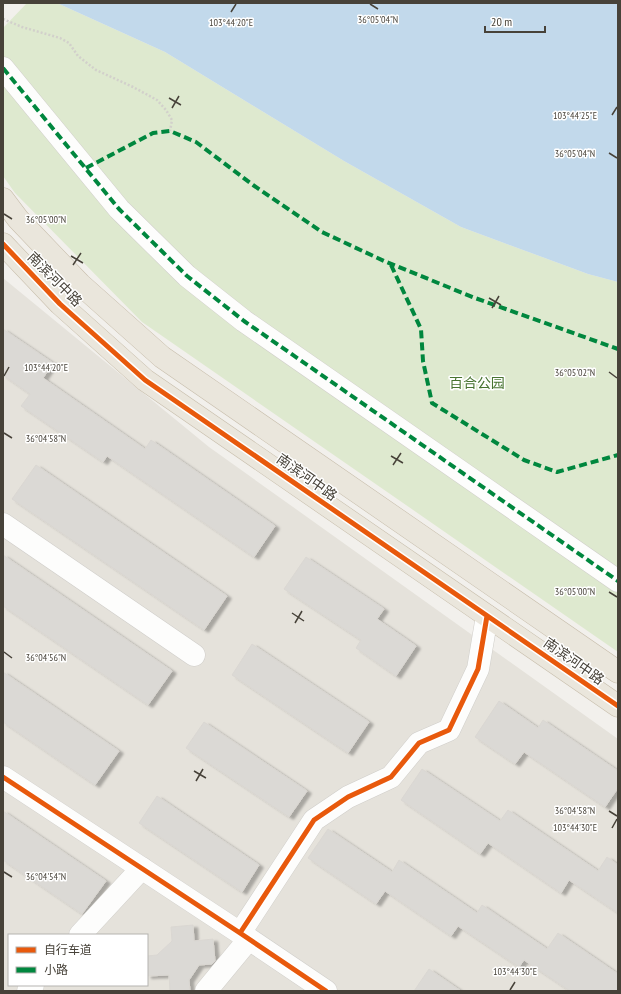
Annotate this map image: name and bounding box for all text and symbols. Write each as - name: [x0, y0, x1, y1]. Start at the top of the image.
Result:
- scale bar: [485, 8, 545, 34]
- text: 36°05'04"N: [358, 13, 398, 26]
- text: 20 m: [491, 14, 512, 29]
- text: 103°44'20"E: [209, 16, 253, 29]
- text: 103°44'25"E: [553, 109, 597, 122]
- text: 36°05'04"N: [555, 147, 595, 160]
- text: 36°05'00"N: [26, 213, 66, 226]
- street label: 南滨河中路: [24, 248, 86, 310]
- text: 103°44'20"E: [24, 361, 68, 374]
- text: 36°05'02"N: [555, 366, 595, 379]
- park label: 百合公园: [449, 374, 505, 392]
- text: 36°04'58"N: [26, 432, 66, 445]
- street label: 南滨河中路: [273, 450, 341, 504]
- text: 36°05'00"N: [555, 585, 595, 598]
- street label: 南滨河中路: [540, 634, 608, 688]
- text: 36°04'56"N: [26, 651, 66, 664]
- text: 36°04'58"N: [555, 804, 595, 817]
- text: 103°44'30"E: [553, 821, 597, 834]
- text: 36°04'54"N: [26, 870, 66, 883]
- legend: [8, 934, 148, 986]
- text: 自行车道: [44, 942, 92, 957]
- text: 小路: [44, 962, 68, 977]
- text: 103°44'30"E: [493, 965, 537, 978]

